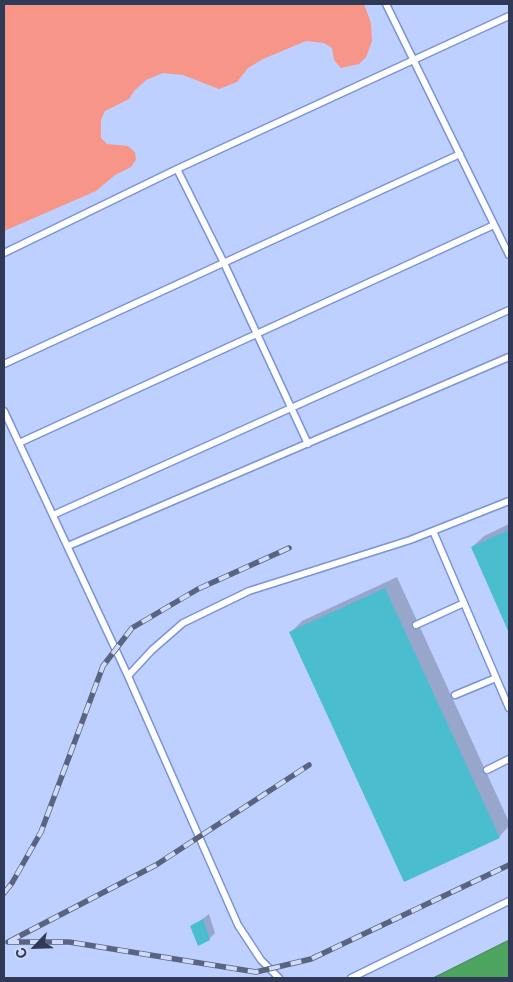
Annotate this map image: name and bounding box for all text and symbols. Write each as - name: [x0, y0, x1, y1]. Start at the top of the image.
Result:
- north arrow: [10, 922, 60, 972]
- text: С: [11, 945, 31, 962]

